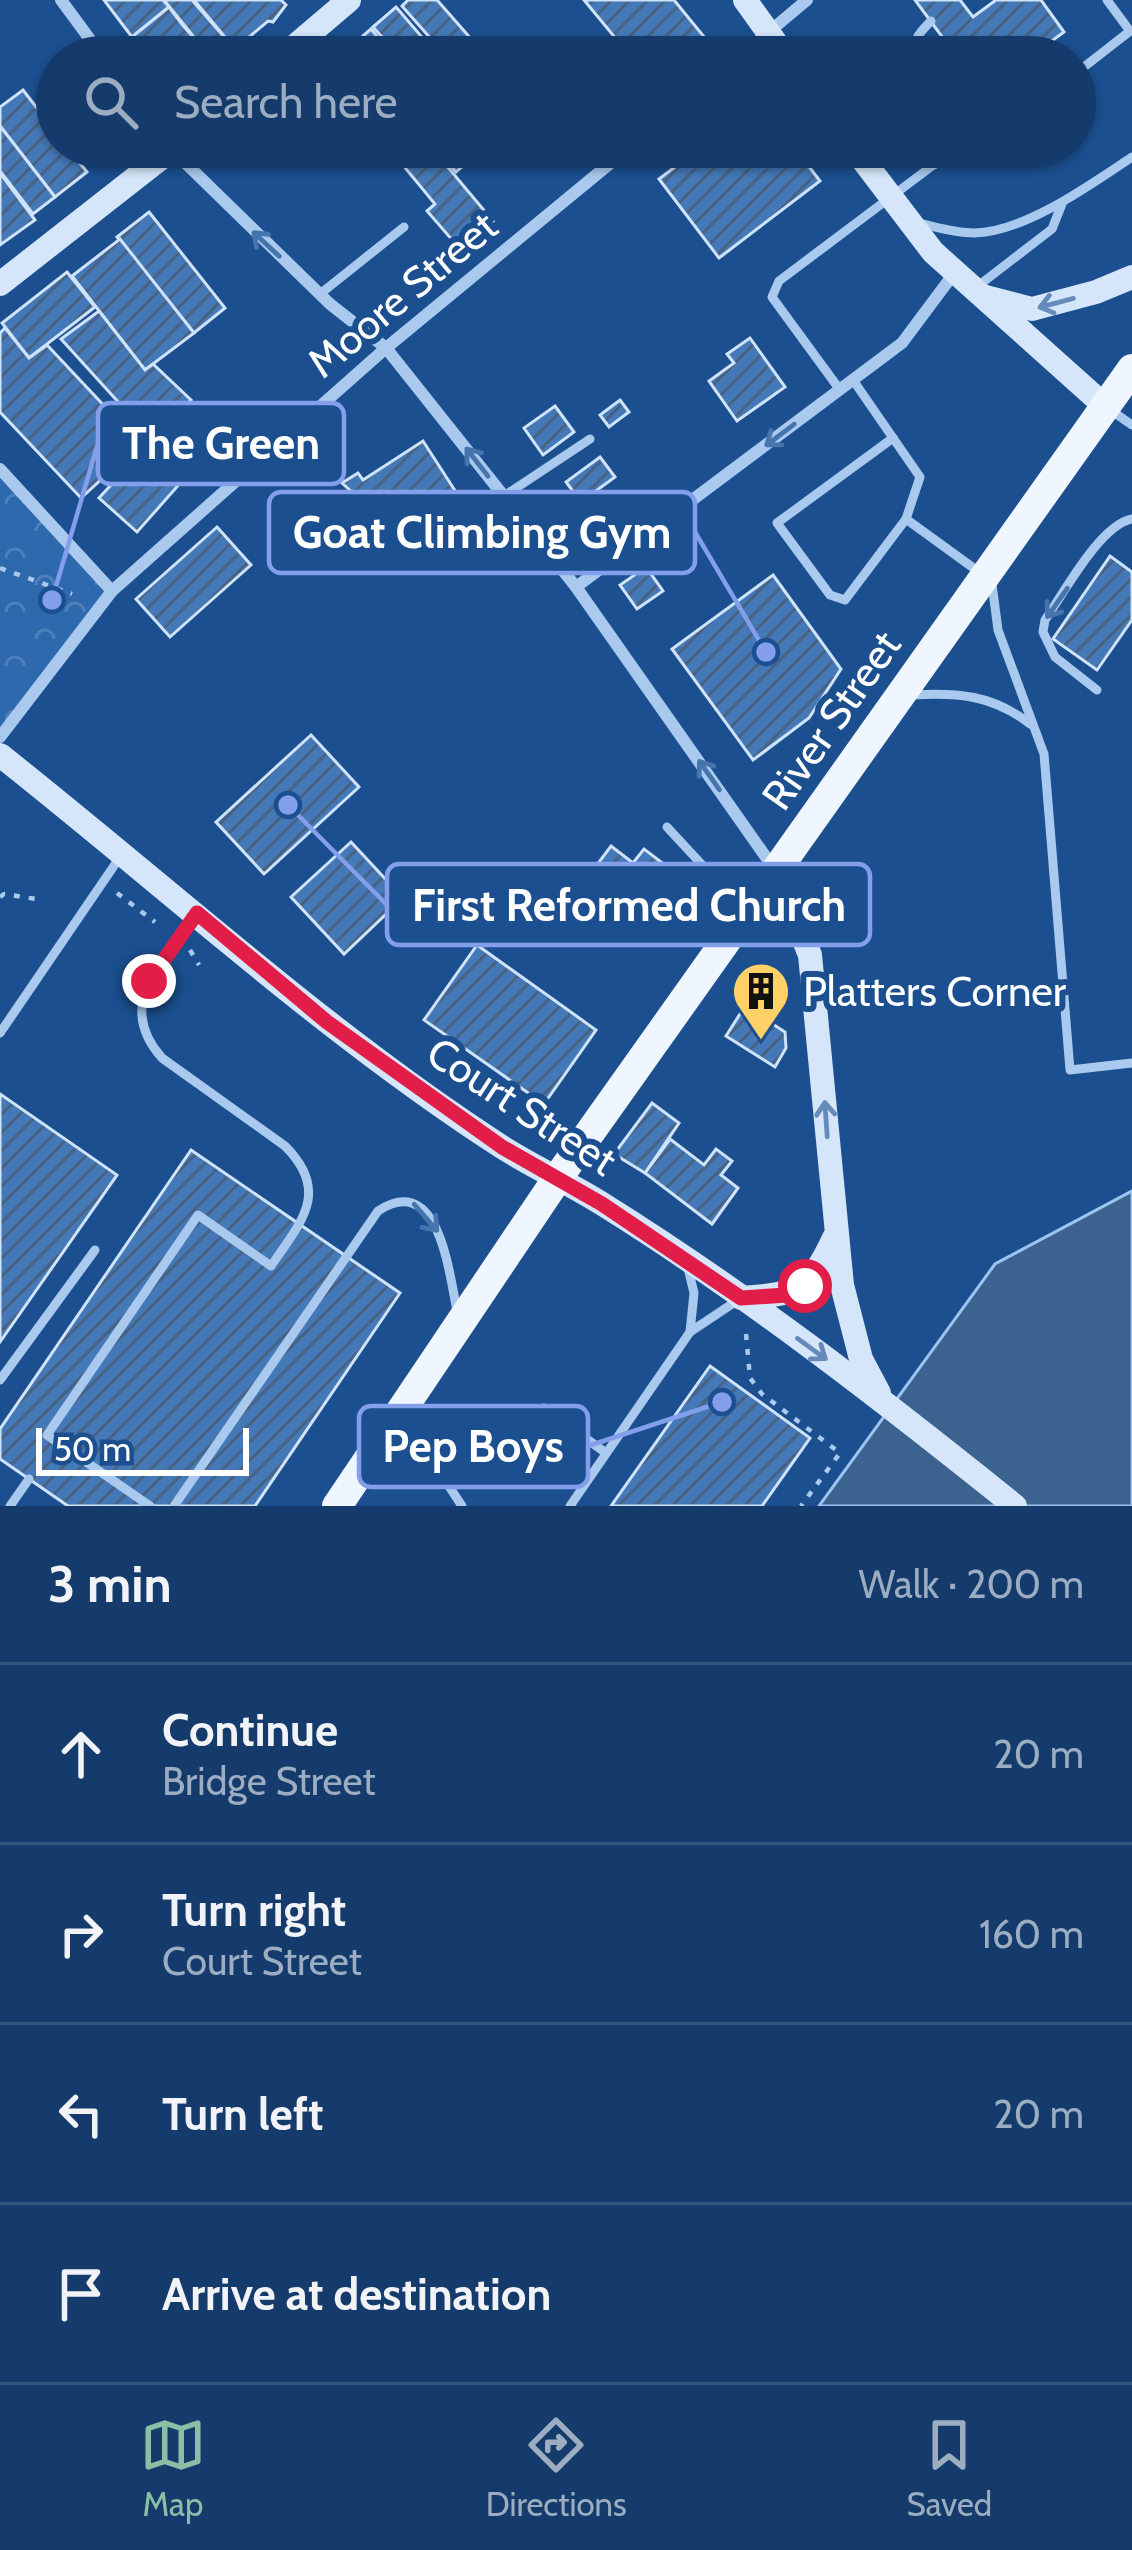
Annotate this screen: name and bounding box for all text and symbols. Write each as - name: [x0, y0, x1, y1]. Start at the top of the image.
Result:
- search box: [36, 36, 1096, 168]
- icon: search: [78, 69, 144, 135]
- text: Search here: [174, 75, 398, 129]
- street label: Moore Street: [297, 200, 507, 388]
- one-way arrow: [252, 230, 282, 259]
- one-way arrow: [1038, 293, 1076, 315]
- callout: The Green: [98, 403, 344, 484]
- text: The Green: [122, 416, 320, 470]
- one-way arrow: [764, 421, 796, 448]
- one-way arrow: [464, 446, 491, 478]
- callout: Goat Climbing Gym: [269, 492, 695, 573]
- text: Goat Climbing Gym: [293, 505, 671, 559]
- one-way arrow: [1045, 586, 1070, 619]
- street label: River Street: [751, 621, 911, 819]
- one-way arrow: [696, 760, 721, 793]
- callout: First Reformed Church: [387, 864, 870, 945]
- text: First Reformed Church: [412, 878, 846, 932]
- route end: [122, 954, 176, 1008]
- building icon: Platters Corner: [730, 960, 792, 1042]
- place label: Platters Corner: [803, 965, 1067, 1017]
- street label: Court Street: [418, 1026, 626, 1186]
- one-way arrow: [814, 1100, 837, 1139]
- one-way arrow: [412, 1203, 440, 1233]
- route start: [778, 1259, 832, 1313]
- one-way arrow: [795, 1336, 828, 1361]
- callout: Pep Boys: [359, 1406, 588, 1487]
- text: Pep Boys: [382, 1419, 564, 1473]
- scale bar: [36, 1422, 249, 1475]
- text: 50 m: [54, 1429, 131, 1469]
- text: 3 min: [48, 1553, 172, 1615]
- text: Walk · 200 m: [859, 1560, 1084, 1608]
- text: Continue: [162, 1703, 338, 1757]
- icon: ahead: [48, 1721, 114, 1787]
- text: 20 m: [993, 1730, 1084, 1778]
- text: Bridge Street: [162, 1757, 376, 1805]
- text: Turn right: [162, 1883, 346, 1937]
- icon: right: [48, 1901, 114, 1967]
- text: 160 m: [979, 1910, 1084, 1958]
- text: Court Street: [162, 1937, 362, 1985]
- icon: left: [48, 2081, 114, 2147]
- text: Turn left: [162, 2087, 324, 2141]
- text: 20 m: [993, 2090, 1084, 2138]
- icon: arrive: [48, 2261, 114, 2327]
- text: Arrive at destination: [162, 2267, 551, 2321]
- tab: Map: [140, 2412, 206, 2524]
- tab: Directions: [486, 2412, 627, 2524]
- tab: Saved: [906, 2412, 992, 2524]

